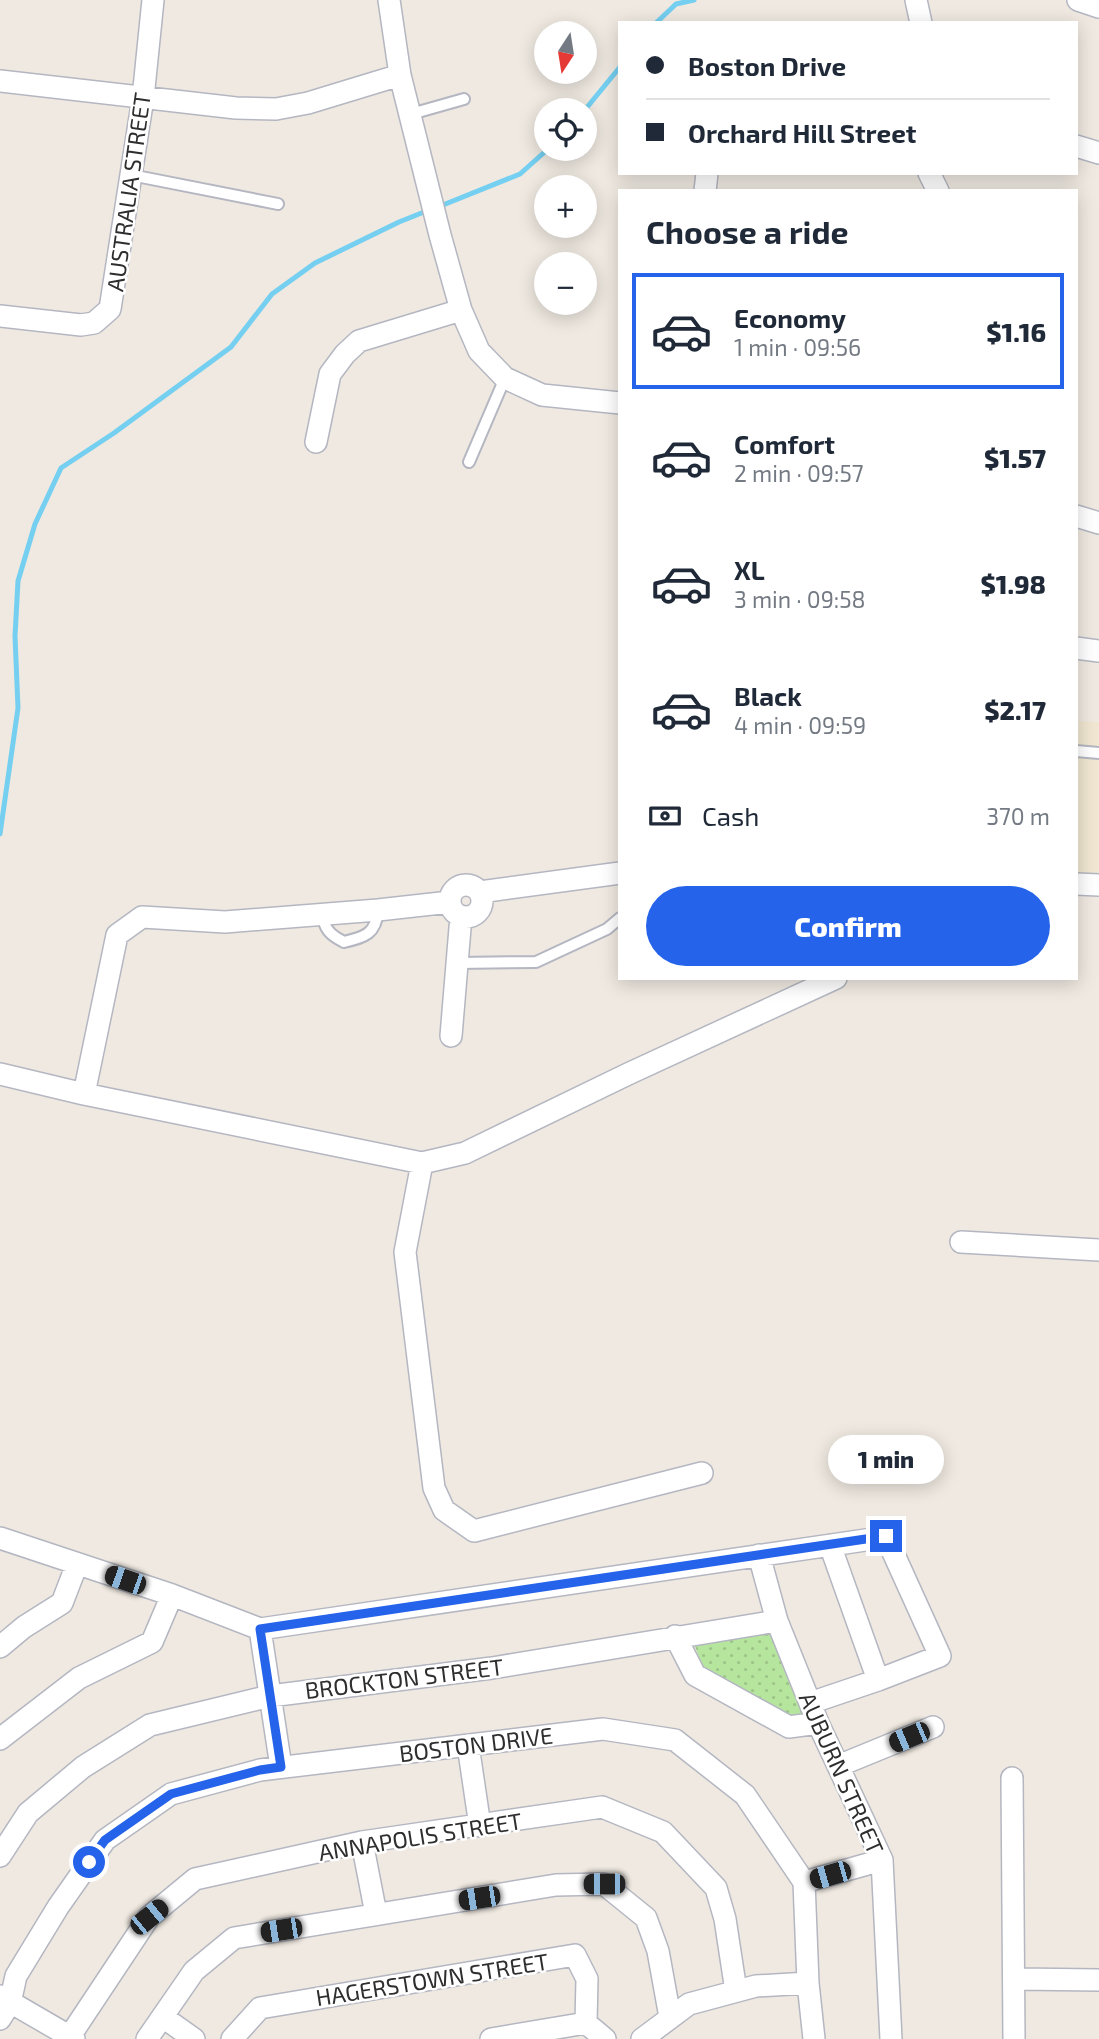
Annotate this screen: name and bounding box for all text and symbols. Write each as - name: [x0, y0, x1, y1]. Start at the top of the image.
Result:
- north arrow: [534, 21, 597, 84]
- map controls: [534, 21, 597, 315]
- text: Boston Drive: [688, 50, 846, 81]
- street label: AUSTRALIA STREET: [100, 91, 156, 293]
- button: locate: [534, 98, 597, 161]
- text: Orchard Hill Street: [688, 117, 917, 148]
- button: +: [534, 175, 597, 238]
- text: Choose a ride: [646, 212, 849, 250]
- button: −: [534, 252, 597, 315]
- icon: car: [650, 300, 713, 363]
- text: Economy: [734, 302, 846, 333]
- text: $1.16: [986, 316, 1046, 347]
- text: 1 min · 09:56: [734, 333, 861, 361]
- icon: car: [650, 426, 713, 489]
- text: Comfort: [734, 428, 835, 459]
- text: $1.57: [984, 442, 1046, 473]
- text: 2 min · 09:57: [734, 459, 864, 487]
- icon: car: [650, 552, 713, 615]
- text: XL: [734, 554, 765, 585]
- text: $1.98: [980, 568, 1046, 599]
- text: 3 min · 09:58: [734, 585, 866, 613]
- icon: car: [650, 678, 713, 741]
- text: Black: [734, 680, 802, 711]
- text: $2.17: [984, 694, 1046, 725]
- text: 4 min · 09:59: [734, 711, 866, 739]
- icon: cash: [646, 797, 684, 835]
- text: Cash: [702, 800, 759, 831]
- text: 370 m: [986, 802, 1050, 830]
- button: Confirm: [646, 886, 1050, 966]
- callout: 1 min: [828, 1434, 944, 1484]
- text: 1 min: [858, 1445, 914, 1473]
- route end: [870, 1520, 902, 1552]
- car: [102, 1563, 149, 1597]
- street label: BROCKTON STREET: [303, 1652, 505, 1704]
- street label: AUBURN STREET: [794, 1688, 890, 1858]
- car: [886, 1719, 933, 1755]
- street label: BOSTON DRIVE: [398, 1721, 554, 1767]
- street label: ANNAPOLIS STREET: [316, 1806, 524, 1866]
- route start: [73, 1846, 105, 1878]
- car: [807, 1859, 854, 1891]
- car: [584, 1874, 626, 1895]
- car: [457, 1884, 502, 1912]
- car: [127, 1896, 172, 1938]
- car: [259, 1916, 304, 1944]
- street label: HAGERSTOWN STREET: [314, 1947, 550, 2011]

